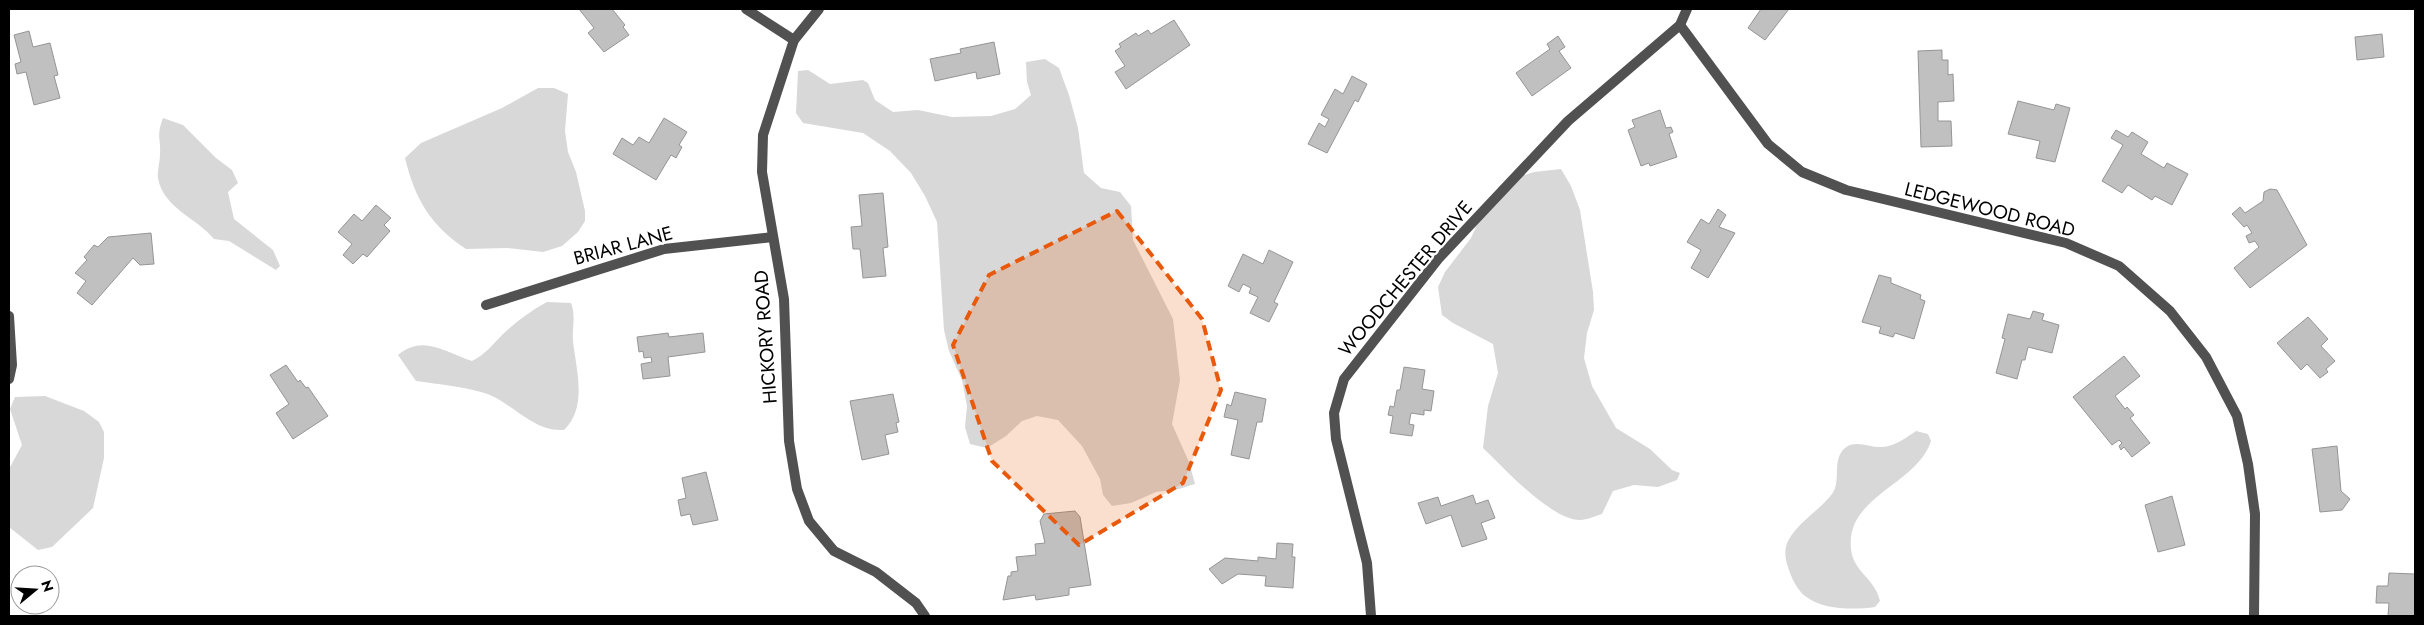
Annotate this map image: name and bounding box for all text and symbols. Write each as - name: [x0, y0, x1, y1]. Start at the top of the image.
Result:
- street label: LEDGEWOOD ROAD: [1902, 175, 2078, 244]
- street label: WOODCHESTER DRIVE: [1332, 195, 1479, 362]
- street label: BRIAR LANE: [571, 219, 676, 272]
- street label: HICKORY ROAD: [747, 269, 784, 405]
- north arrow: [10, 565, 60, 615]
- text: N: [36, 578, 59, 594]

